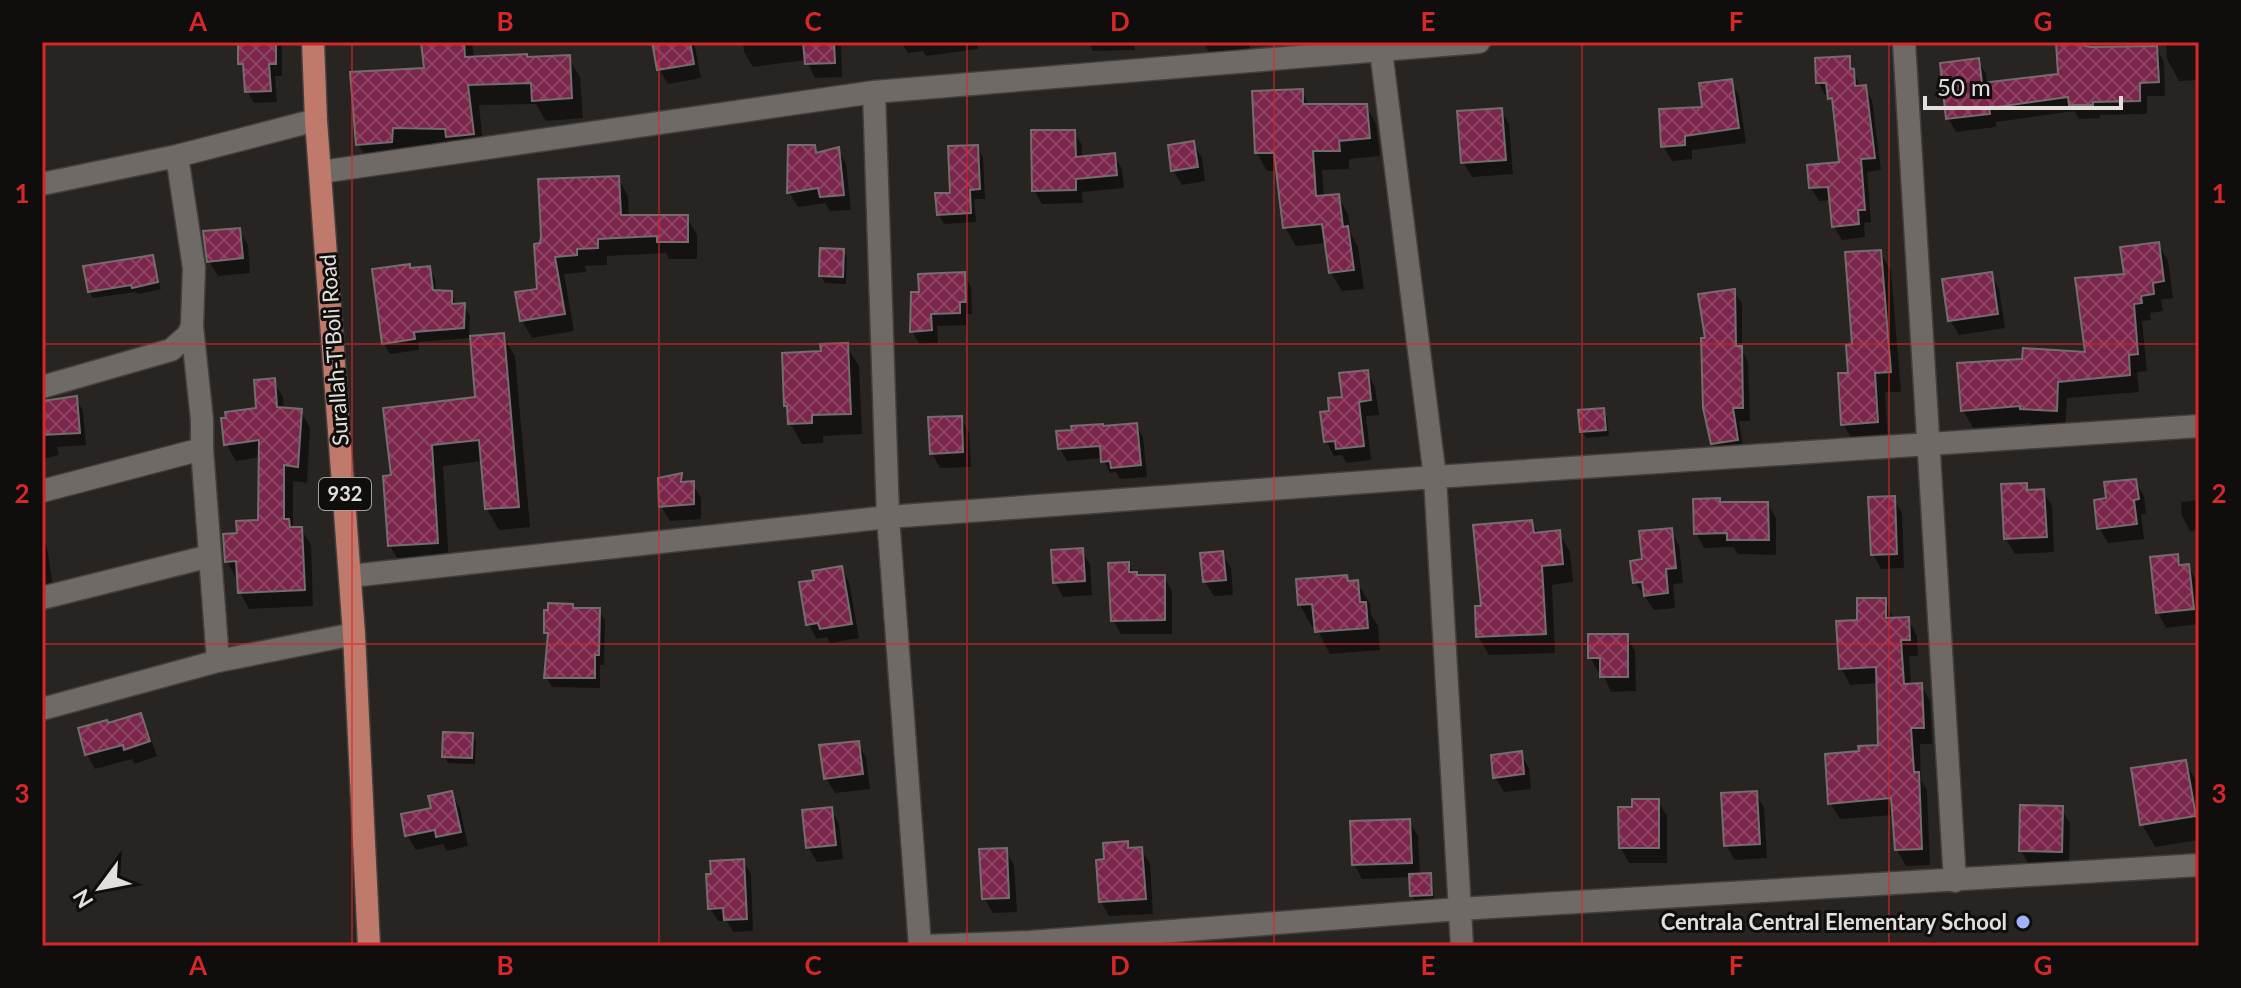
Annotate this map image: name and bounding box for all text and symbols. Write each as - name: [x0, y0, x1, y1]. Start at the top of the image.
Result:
- text: A: [188, 5, 208, 37]
- text: B: [496, 5, 514, 37]
- text: C: [804, 5, 822, 37]
- text: D: [1110, 5, 1130, 37]
- text: E: [1421, 5, 1435, 37]
- text: F: [1729, 5, 1743, 37]
- text: G: [2034, 5, 2052, 37]
- scale bar: [1925, 60, 2121, 110]
- text: 50 m: [1937, 72, 1991, 101]
- text: 1: [14, 177, 30, 209]
- text: 1: [2211, 177, 2227, 209]
- street label: Surallah-T'Boli Road: [313, 253, 354, 447]
- text: 2: [14, 477, 30, 509]
- text: 2: [2211, 477, 2227, 509]
- road number: 932: [319, 478, 371, 510]
- text: 3: [14, 777, 30, 809]
- text: 3: [2211, 777, 2227, 809]
- north arrow: [60, 848, 140, 928]
- text: N: [67, 885, 99, 913]
- place label: Centrala Central Elementary School: [1661, 908, 2007, 935]
- marker: Centrala Central Elementary School: [2014, 913, 2032, 931]
- text: A: [188, 949, 208, 981]
- text: B: [496, 949, 514, 981]
- text: C: [804, 949, 822, 981]
- text: D: [1110, 949, 1130, 981]
- text: E: [1421, 949, 1435, 981]
- text: F: [1729, 949, 1743, 981]
- text: G: [2034, 949, 2052, 981]

